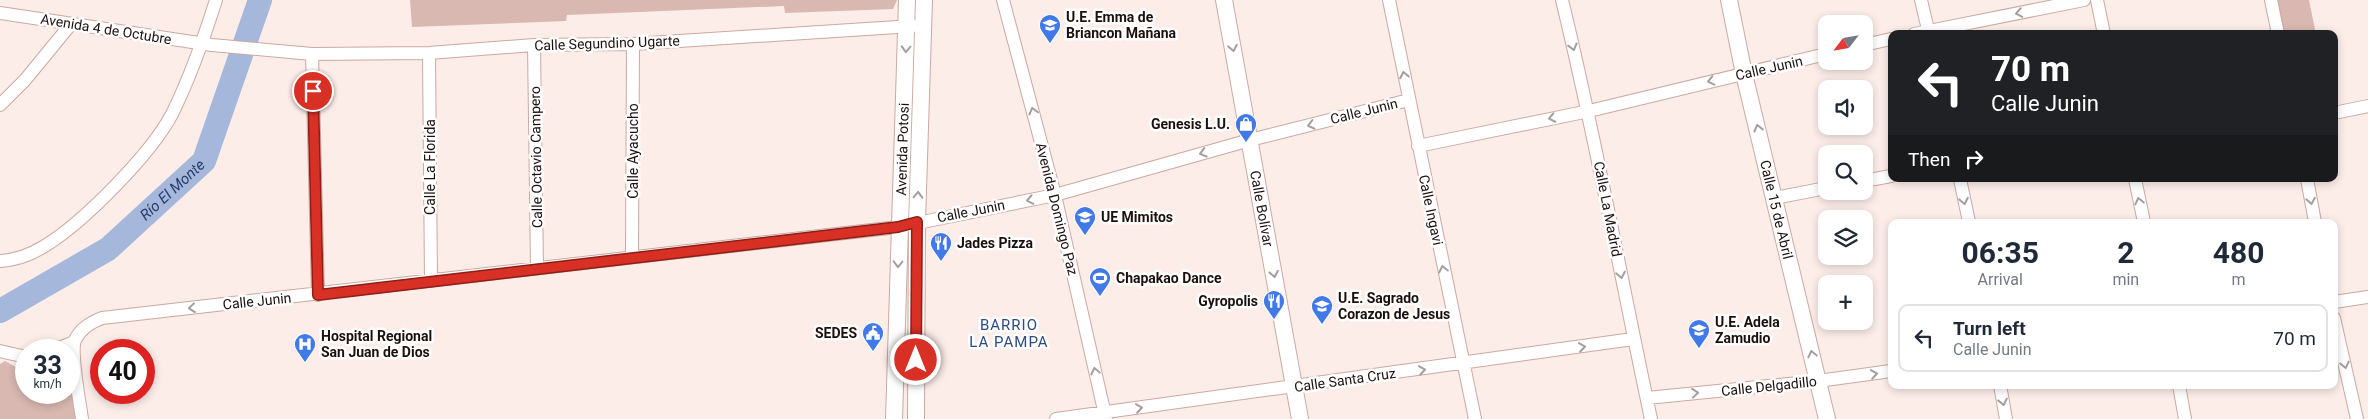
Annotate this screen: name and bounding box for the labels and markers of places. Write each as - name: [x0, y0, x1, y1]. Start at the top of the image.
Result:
- place label: U.E. Emma de Briancon Mañana: [1066, 9, 1177, 41]
- school or university icon: U.E. Emma de Briancon Mañana: [1038, 13, 1062, 44]
- pin: [292, 70, 334, 112]
- shop icon: Genesis L.U.: [1234, 112, 1258, 143]
- place label: Genesis L.U.: [1151, 116, 1230, 132]
- school or university icon: UE Mimitos: [1073, 205, 1097, 236]
- place label: UE Mimitos: [1101, 209, 1173, 225]
- restaurant icon: Jades Pizza: [929, 231, 953, 262]
- place label: Jades Pizza: [957, 235, 1033, 251]
- sports icon: Chapakao Dance: [1088, 266, 1112, 297]
- place label: Chapakao Dance: [1116, 270, 1222, 286]
- restaurant icon: Gyropolis: [1262, 289, 1286, 320]
- place label: U.E. Sagrado Corazon de Jesus: [1338, 290, 1450, 322]
- place label: Gyropolis: [1198, 293, 1258, 309]
- school or university icon: U.E. Sagrado Corazon de Jesus: [1310, 294, 1334, 325]
- place label: U.E. Adela Zamudio: [1715, 314, 1780, 346]
- school or university icon: U.E. Adela Zamudio: [1687, 318, 1711, 349]
- public building icon: SEDES: [861, 321, 885, 352]
- place label: SEDES: [815, 325, 857, 341]
- place label: Hospital Regional San Juan de Dios: [321, 328, 432, 360]
- hospital icon: Hospital Regional San Juan de Dios: [293, 332, 317, 363]

